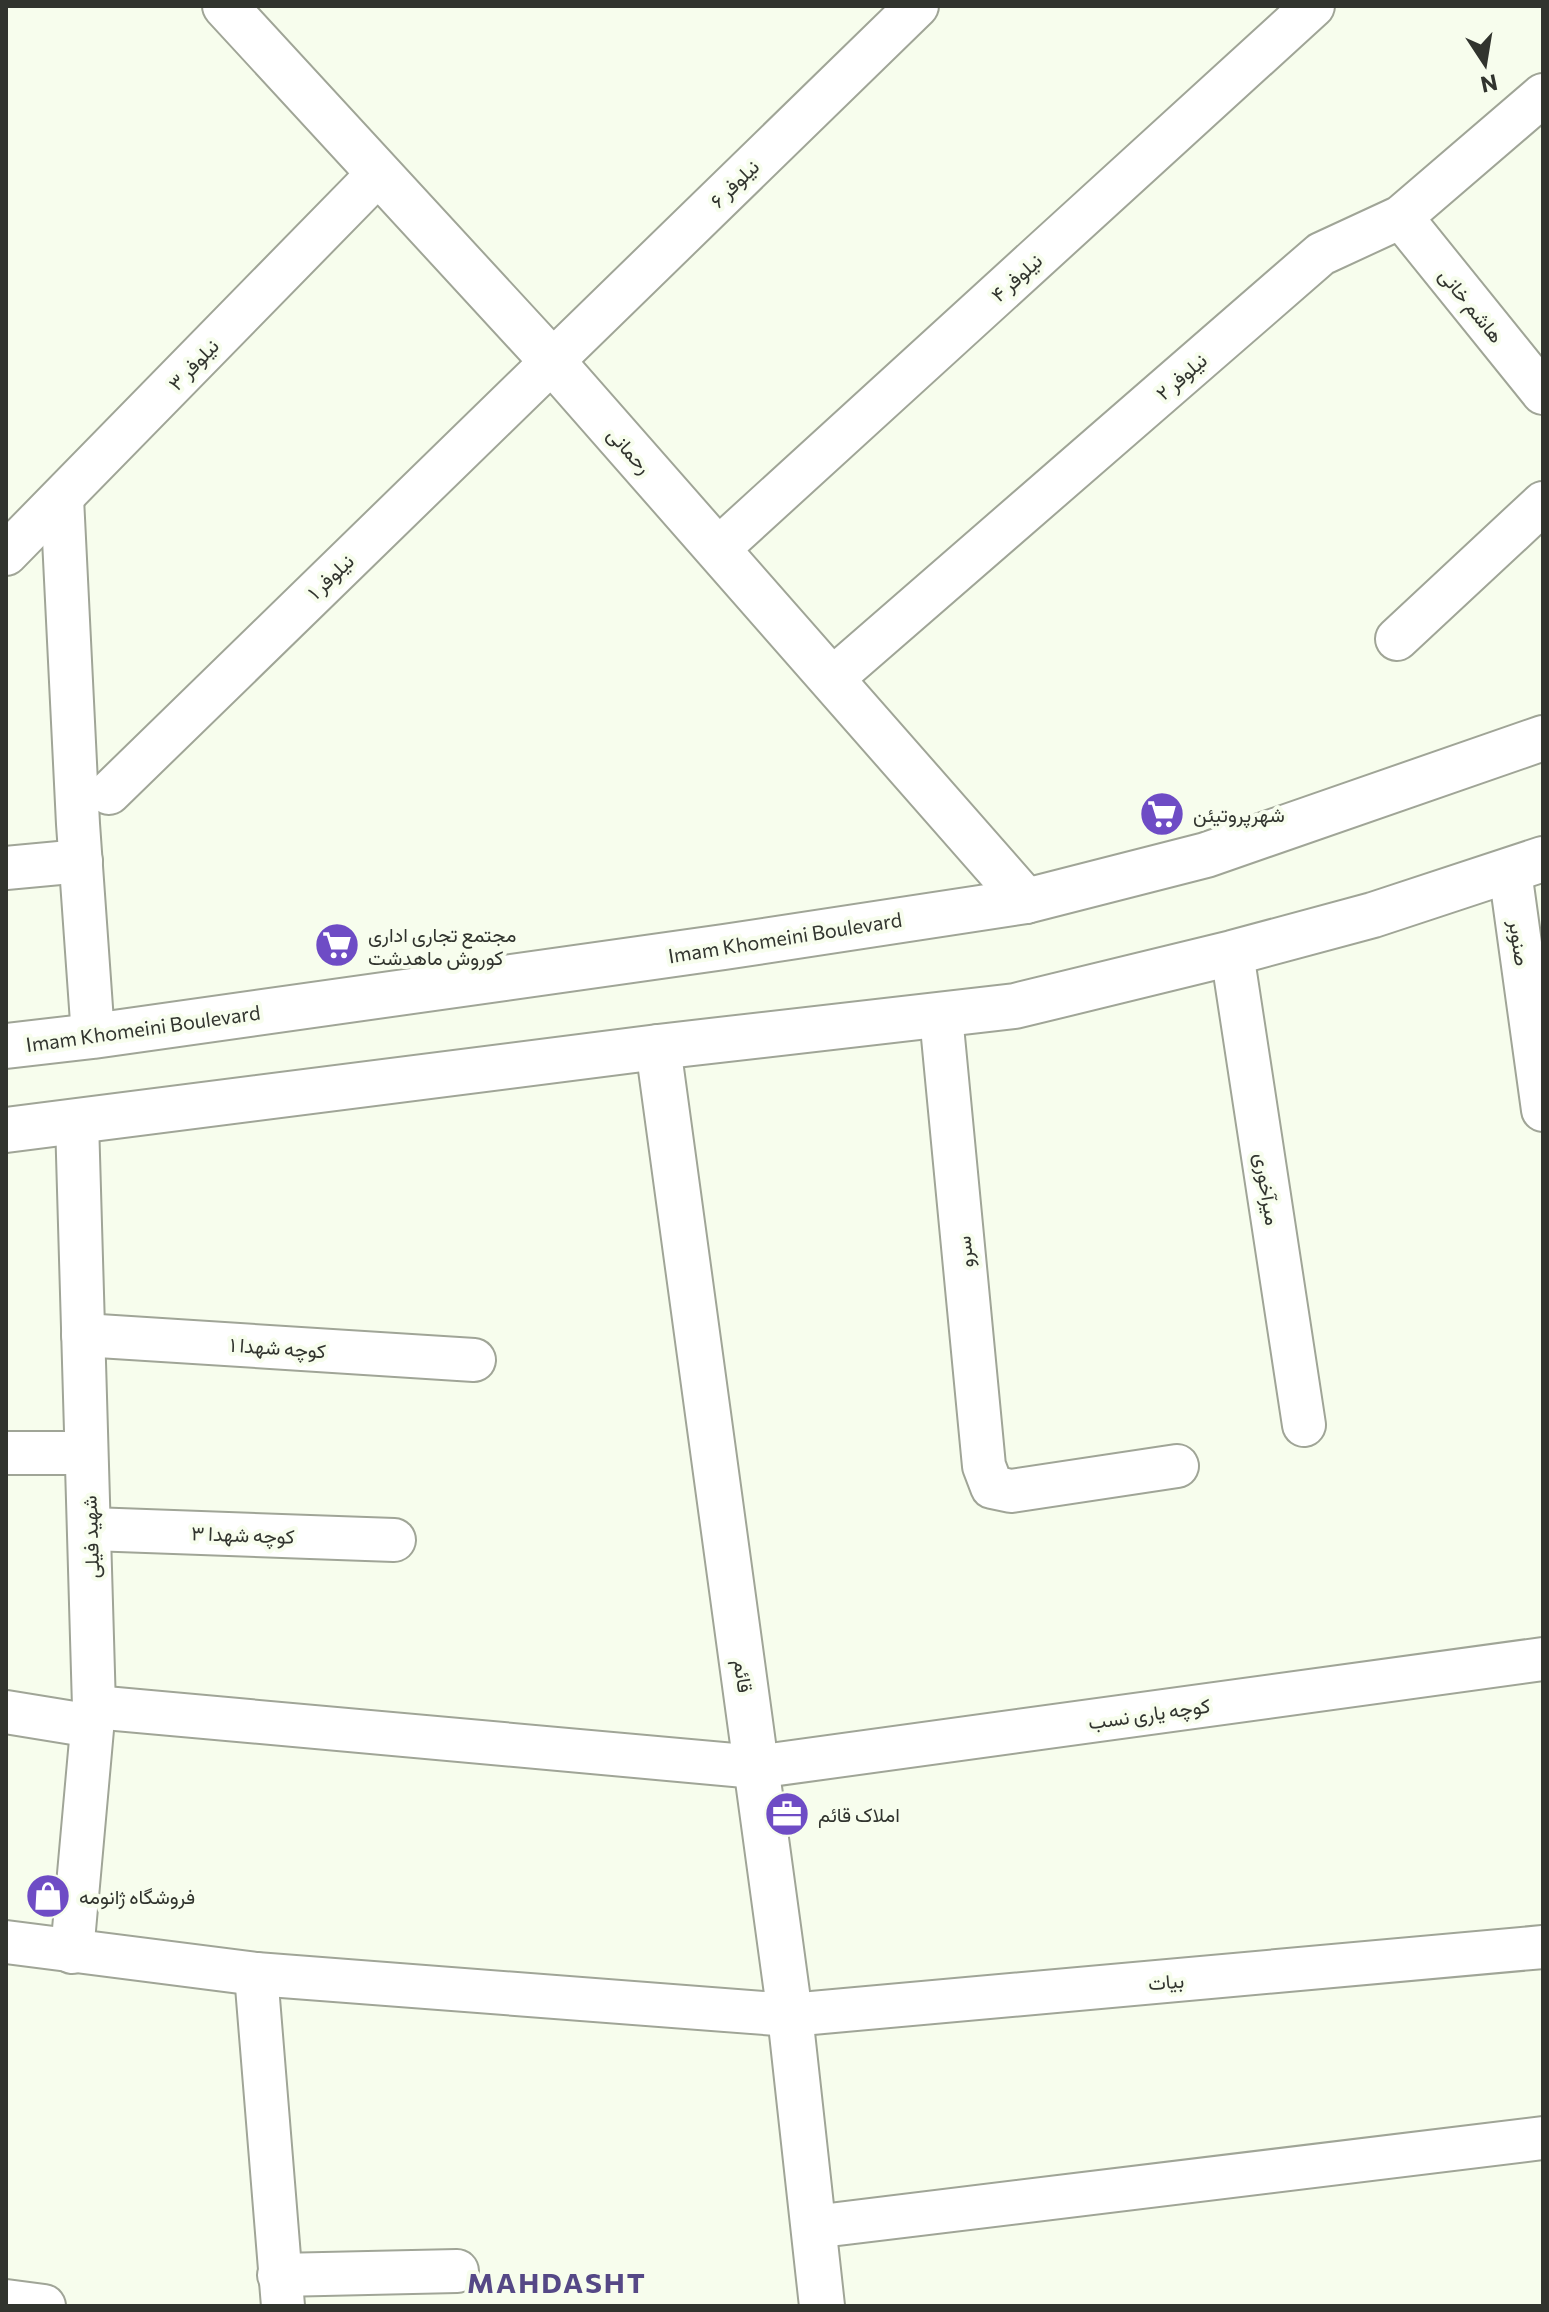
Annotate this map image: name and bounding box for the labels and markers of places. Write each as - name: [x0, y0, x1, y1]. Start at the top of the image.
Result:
- supermarket icon: شهرپروتیئن: [1138, 790, 1186, 838]
- place label: شهرپروتیئن: [1193, 802, 1285, 829]
- supermarket icon: مجتمع تجاری اداری کوروش ماهدشت: [313, 921, 361, 969]
- place label: مجتمع تجاری اداری کوروش ماهدشت: [368, 922, 516, 971]
- office icon: املاک قائم: [763, 1790, 811, 1838]
- place label: املاک قائم: [818, 1802, 900, 1828]
- shop icon: فروشگاه ژانومه: [24, 1872, 72, 1920]
- place label: فروشگاه ژانومه: [79, 1884, 195, 1910]

